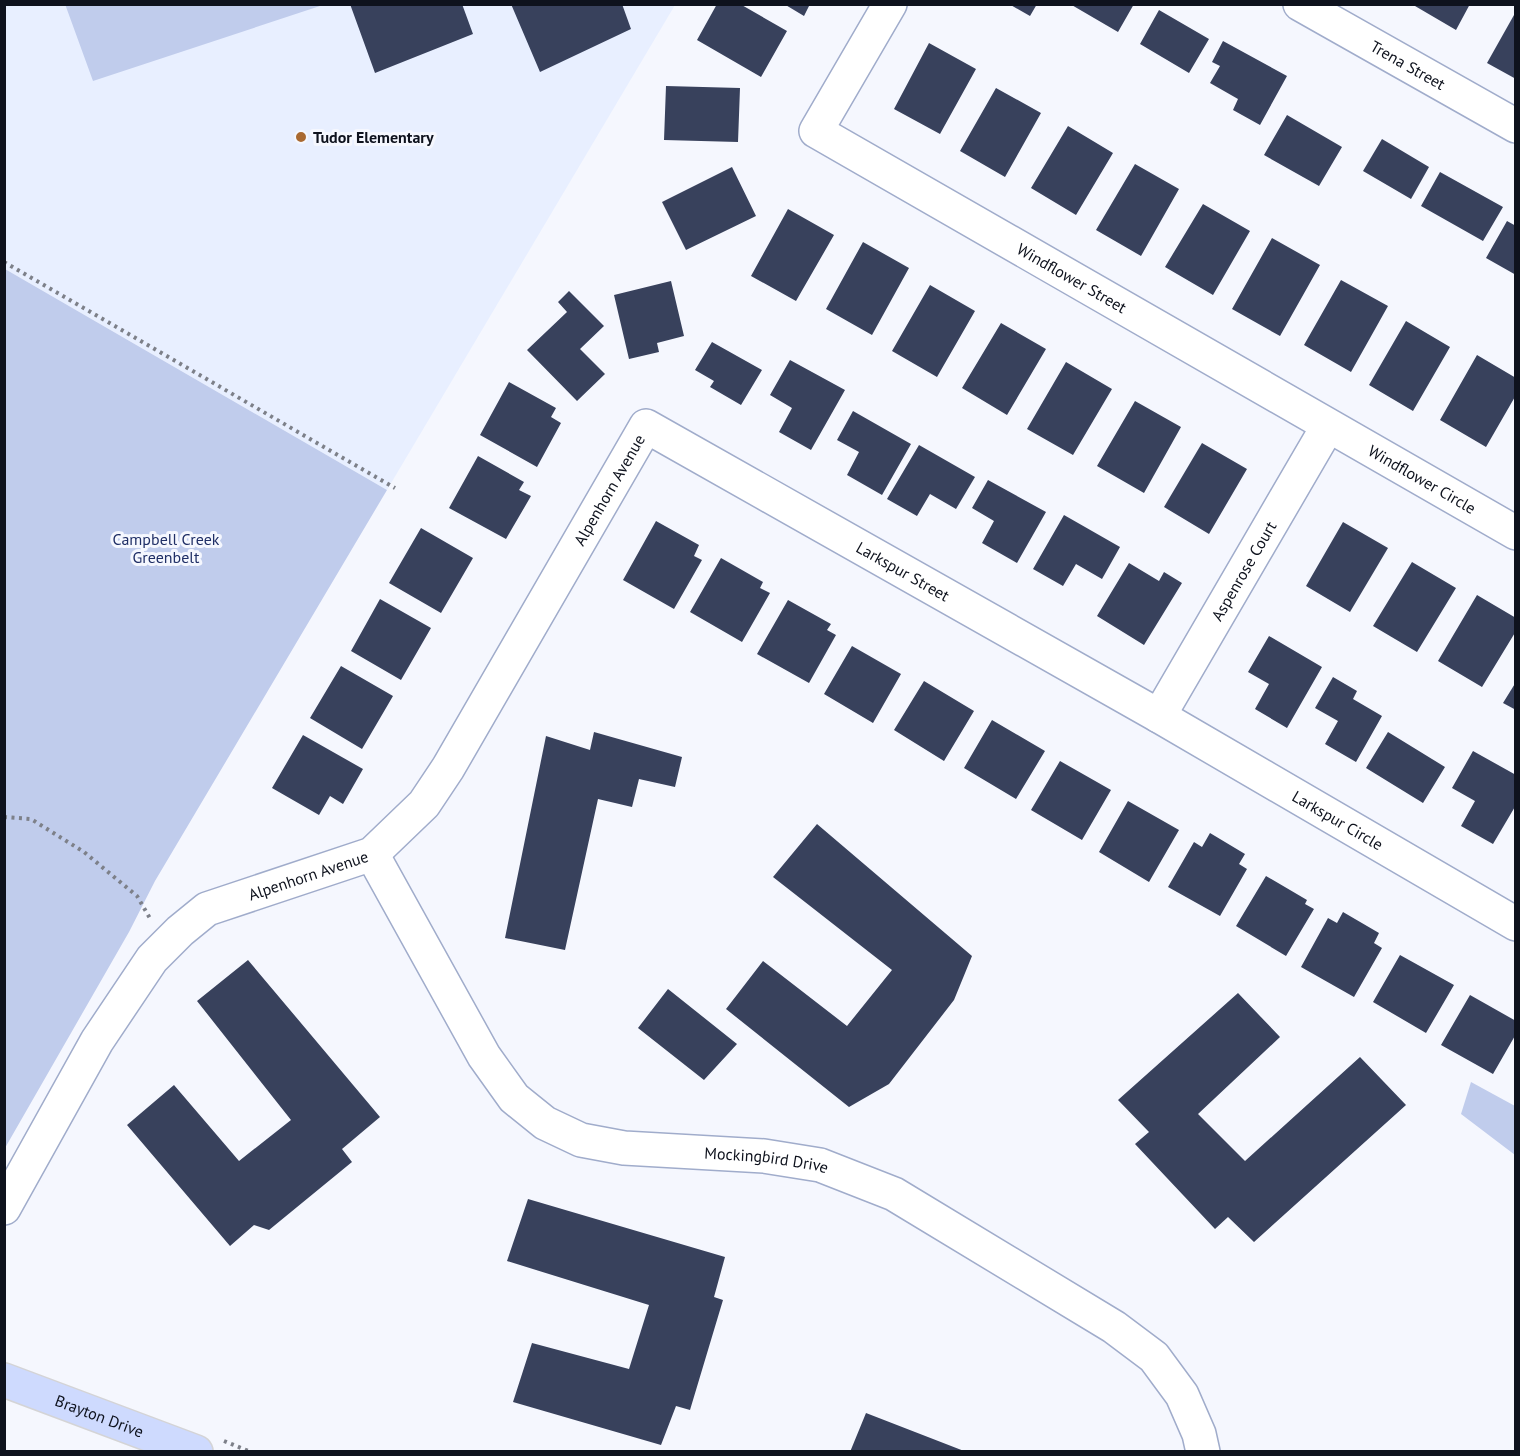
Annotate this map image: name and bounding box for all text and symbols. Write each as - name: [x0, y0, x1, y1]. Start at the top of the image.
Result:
- street label: Trena Street: [1367, 36, 1449, 94]
- place label: Tudor Elementary: [313, 127, 434, 147]
- marker: Tudor Elementary: [294, 130, 308, 144]
- street label: Windflower Street: [1013, 239, 1131, 318]
- street label: Alpenhorn Avenue: [569, 431, 649, 549]
- street label: Windflower Circle: [1365, 440, 1480, 518]
- street label: Aspenrose Court: [1207, 517, 1281, 624]
- park label: Campbell Creek Greenbelt: [113, 529, 220, 567]
- street label: Larkspur Street: [853, 537, 954, 606]
- street label: Larkspur Circle: [1289, 786, 1387, 854]
- street label: Alpenhorn Avenue: [246, 846, 371, 905]
- street label: Mockingbird Drive: [704, 1143, 832, 1177]
- street label: Brayton Drive: [52, 1390, 147, 1442]

